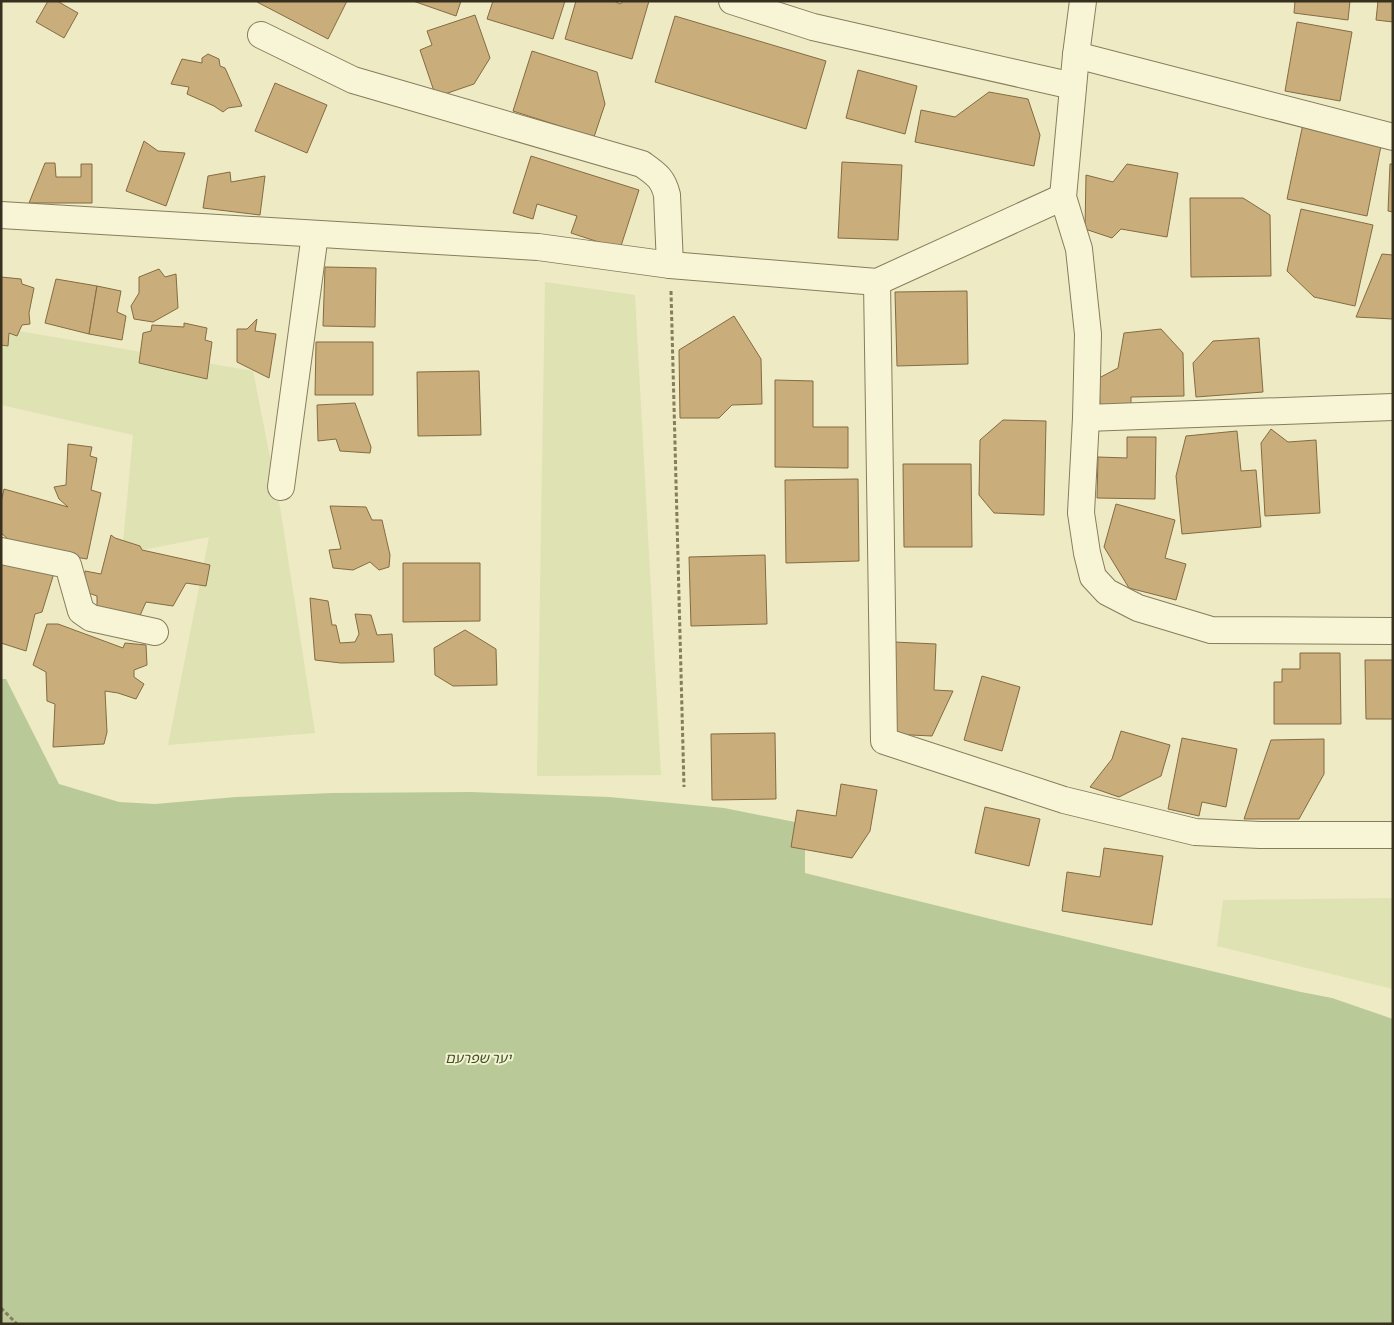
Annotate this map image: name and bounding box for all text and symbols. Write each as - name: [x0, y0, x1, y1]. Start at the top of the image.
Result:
- park label: יער שפרעם: [445, 1050, 513, 1066]

